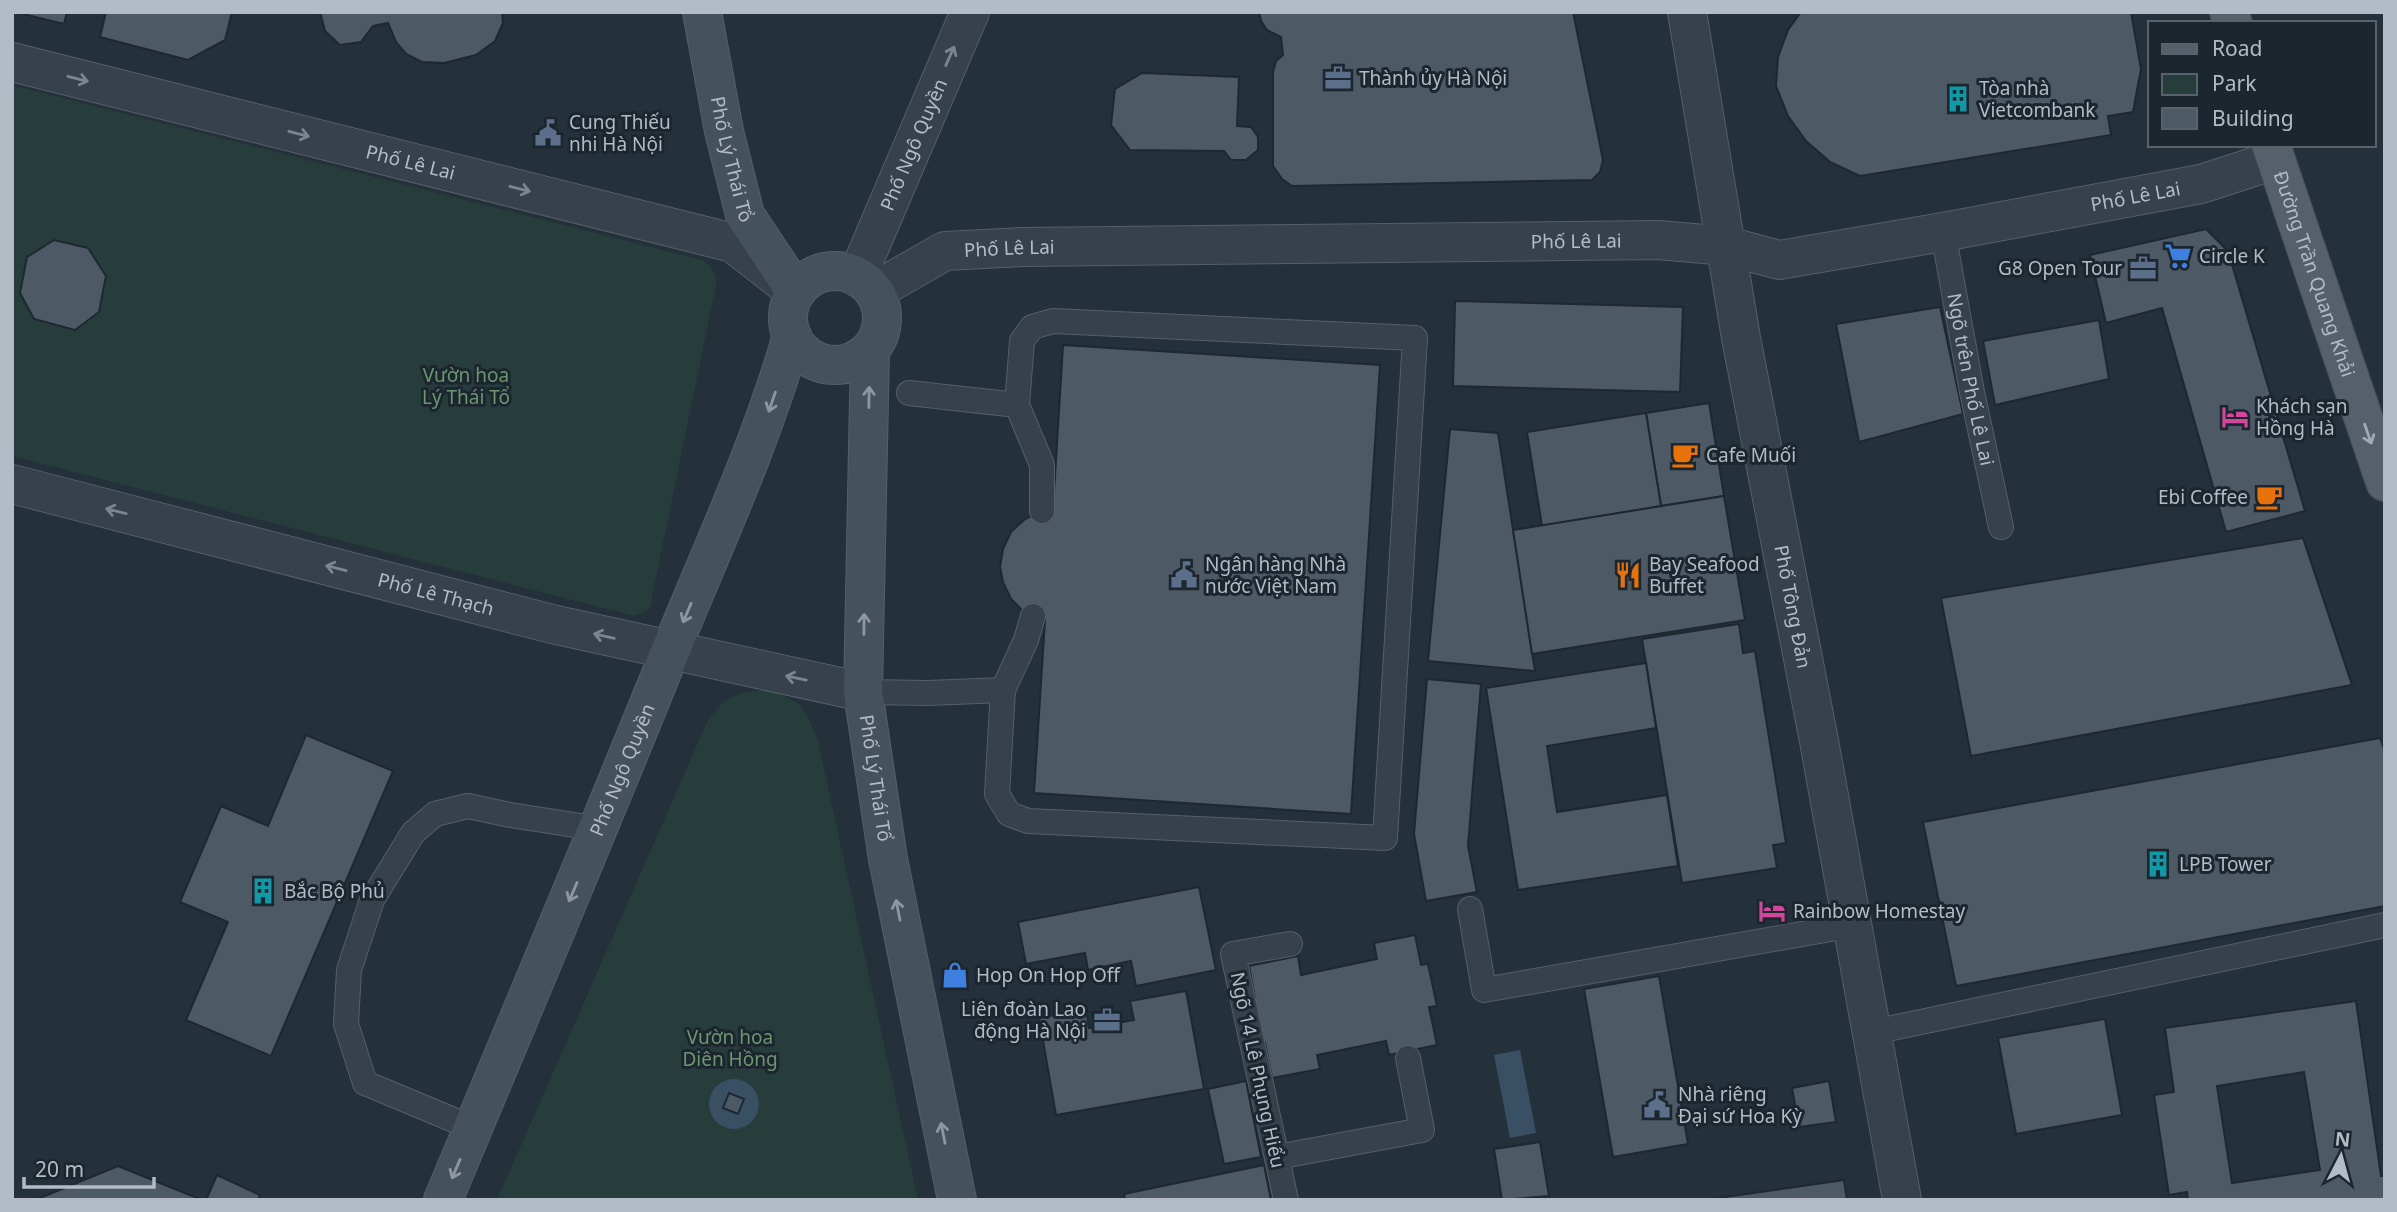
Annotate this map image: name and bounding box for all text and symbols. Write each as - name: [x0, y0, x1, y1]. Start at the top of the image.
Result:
- legend: [2148, 21, 2376, 147]
- text: Road: [2212, 34, 2262, 62]
- one-way arrow: [944, 46, 957, 67]
- office icon: Thành ủy Hà Nội: [1323, 63, 1353, 93]
- place label: Thành ủy Hà Nội: [1359, 65, 1507, 91]
- text: Park: [2212, 69, 2257, 97]
- one-way arrow: [67, 73, 89, 86]
- street label: Phố Ngô Quyền: [874, 75, 953, 215]
- place label: Tòa nhà Vietcombank: [1979, 75, 2096, 123]
- building icon: Tòa nhà Vietcombank: [1943, 84, 1973, 114]
- street label: Phố Lý Thái Tổ: [705, 94, 759, 227]
- text: Building: [2212, 104, 2294, 132]
- place label: Cung Thiếu nhi Hà Nội: [569, 109, 671, 157]
- public building icon: Cung Thiếu nhi Hà Nội: [533, 118, 563, 148]
- one-way arrow: [287, 128, 310, 141]
- street label: Phố Lê Lai: [363, 138, 458, 186]
- street label: Đường Trần Quang Khải: [2268, 167, 2362, 380]
- street label: Phố Lê Lai: [2088, 175, 2183, 217]
- one-way arrow: [508, 183, 531, 196]
- street label: Phố Lê Lai: [1531, 227, 1622, 254]
- street label: Phố Lê Lai: [963, 234, 1055, 263]
- supermarket icon: Circle K: [2163, 241, 2193, 271]
- place label: Circle K: [2199, 243, 2265, 269]
- office icon: G8 Open Tour: [2128, 253, 2158, 283]
- place label: G8 Open Tour: [1998, 255, 2122, 281]
- street label: Ngõ trên Phố Lê Lai: [1941, 291, 2000, 468]
- park label: Vườn hoa Lý Thái Tổ: [422, 362, 510, 410]
- one-way arrow: [862, 385, 876, 408]
- one-way arrow: [765, 390, 777, 412]
- place label: Khách sạn Hồng Hà: [2256, 393, 2347, 441]
- hotel icon: Khách sạn Hồng Hà: [2220, 402, 2250, 432]
- one-way arrow: [2363, 422, 2375, 444]
- cafe icon: Cafe Muối: [1670, 440, 1700, 470]
- place label: Cafe Muối: [1706, 442, 1796, 468]
- cafe icon: Ebi Coffee: [2254, 482, 2284, 512]
- place label: Ebi Coffee: [2158, 484, 2248, 510]
- one-way arrow: [105, 504, 128, 517]
- street label: Phố Tông Đản: [1768, 543, 1818, 670]
- place label: Ngân hàng Nhà nước Việt Nam: [1205, 551, 1346, 599]
- place label: Bay Seafood Buffet: [1649, 551, 1760, 599]
- public building icon: Ngân hàng Nhà nước Việt Nam: [1169, 560, 1199, 590]
- restaurant icon: Bay Seafood Buffet: [1613, 560, 1643, 590]
- one-way arrow: [325, 561, 348, 574]
- street label: Phố Lê Thạch: [375, 566, 497, 621]
- one-way arrow: [680, 601, 693, 623]
- one-way arrow: [858, 613, 871, 636]
- one-way arrow: [593, 628, 616, 642]
- one-way arrow: [785, 670, 808, 684]
- street label: Phố Ngô Quyền: [583, 700, 661, 840]
- street label: Phố Lý Thái Tổ: [854, 713, 898, 843]
- building icon: LPB Tower: [2143, 849, 2173, 879]
- place label: LPB Tower: [2179, 851, 2272, 877]
- building icon: Bắc Bộ Phủ: [248, 876, 278, 906]
- place label: Bắc Bộ Phủ: [284, 878, 385, 904]
- one-way arrow: [566, 880, 579, 902]
- hotel icon: Rainbow Homestay: [1757, 896, 1787, 926]
- place label: Rainbow Homestay: [1793, 898, 1965, 924]
- one-way arrow: [891, 899, 905, 922]
- shop icon: Hop On Hop Off: [940, 960, 970, 990]
- place label: Hop On Hop Off: [976, 962, 1121, 988]
- street label: Ngõ 14 Lê Phụng Hiểu: [1225, 970, 1291, 1170]
- place label: Liên đoàn Lao động Hà Nội: [961, 996, 1086, 1044]
- office icon: Liên đoàn Lao động Hà Nội: [1092, 1005, 1122, 1035]
- park label: Vườn hoa Diên Hồng: [682, 1024, 778, 1072]
- place label: Nhà riêng Đại sứ Hoa Kỳ: [1678, 1081, 1802, 1129]
- public building icon: Nhà riêng Đại sứ Hoa Kỳ: [1642, 1090, 1672, 1120]
- north arrow: [2306, 1121, 2376, 1191]
- one-way arrow: [936, 1122, 950, 1145]
- text: N: [2334, 1125, 2352, 1153]
- scale bar: [24, 1146, 154, 1190]
- text: 20 m: [35, 1155, 84, 1183]
- one-way arrow: [448, 1158, 461, 1179]

